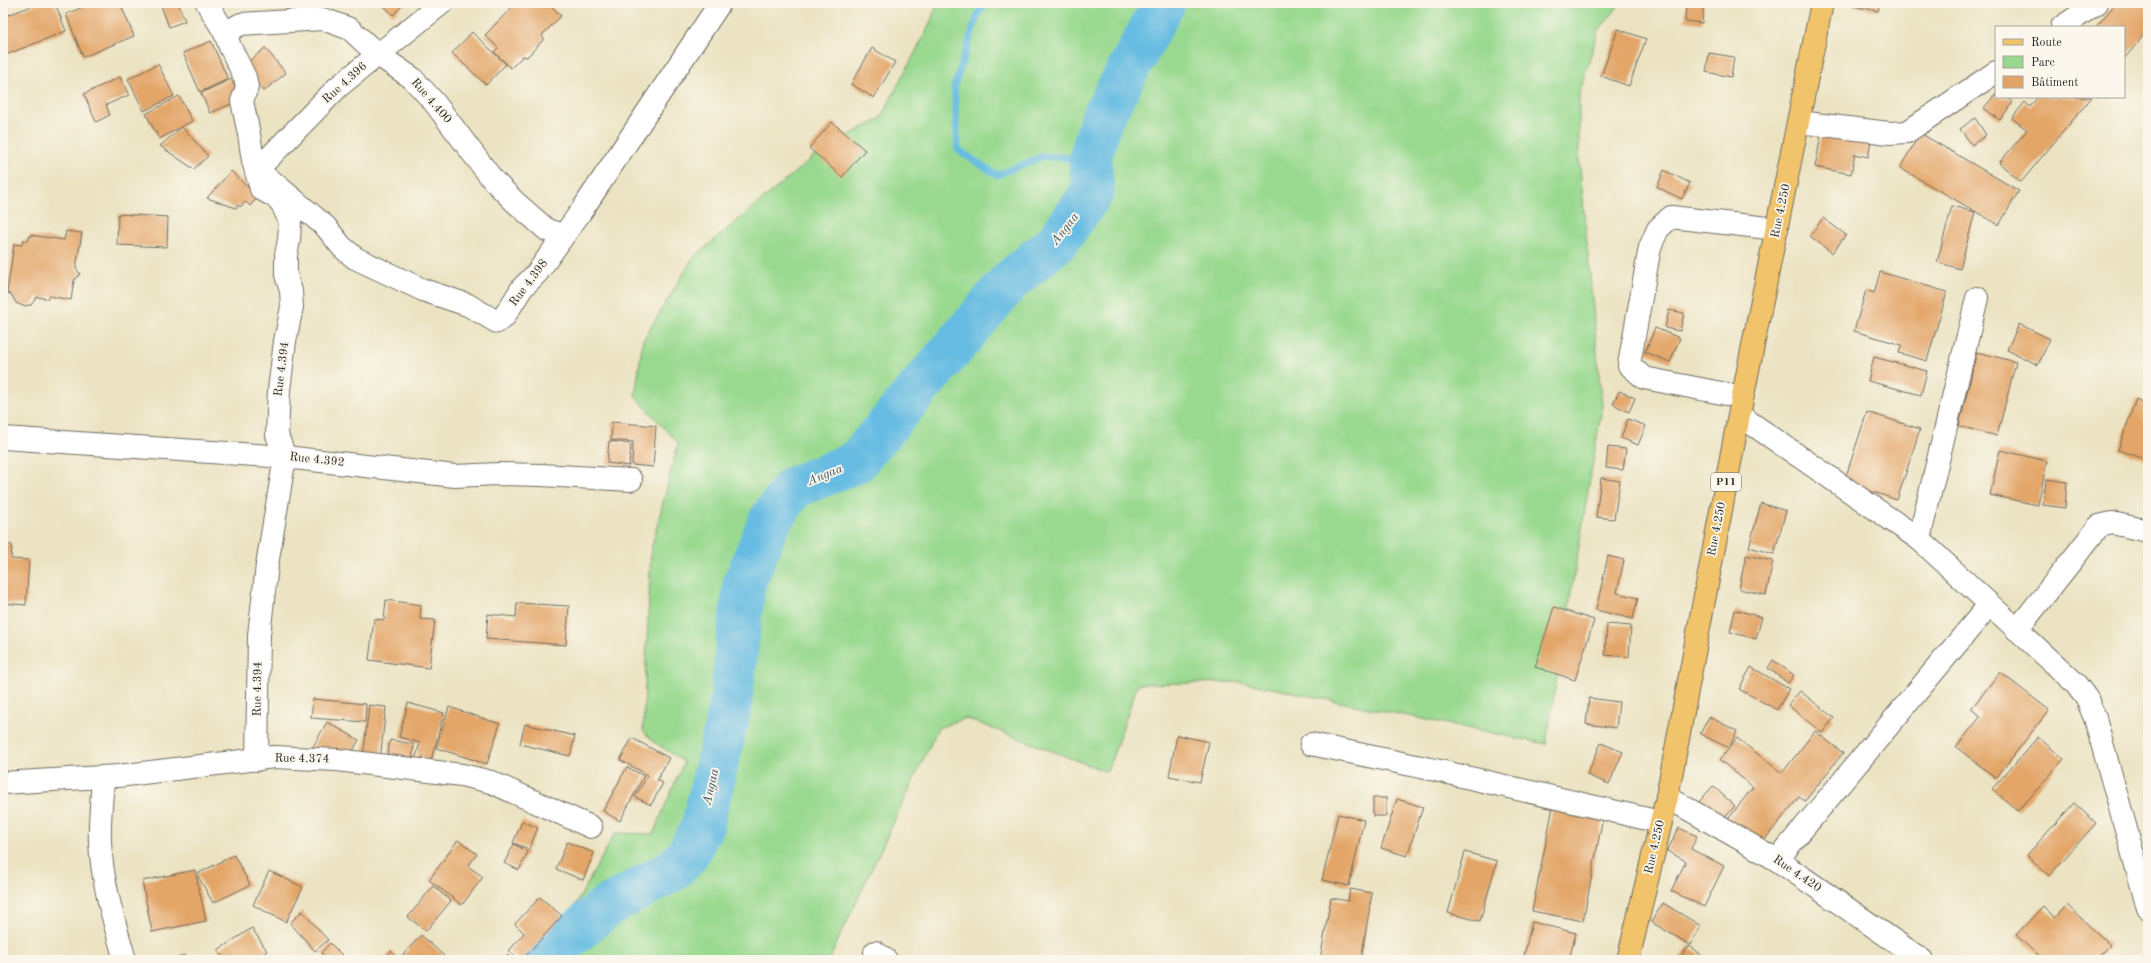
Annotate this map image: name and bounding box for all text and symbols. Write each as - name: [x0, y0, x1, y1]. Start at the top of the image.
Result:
- legend: [1995, 26, 2125, 98]
- text: Route: [2031, 37, 2062, 49]
- text: Parc: [2031, 57, 2055, 69]
- street label: Rue 4.396: [321, 60, 370, 106]
- street label: Rue 4.400: [408, 76, 454, 126]
- text: Bâtiment: [2031, 77, 2078, 89]
- street label: Rue 4.250: [1768, 183, 1793, 239]
- water label: Angaa: [1048, 210, 1082, 248]
- street label: Rue 4.398: [508, 257, 550, 309]
- street label: Rue 4.394: [273, 341, 291, 397]
- street label: Rue 4.392: [289, 451, 345, 469]
- water label: Angaa: [804, 462, 845, 488]
- road number: P11: [1711, 473, 1741, 491]
- street label: Rue 4.250: [1705, 501, 1728, 557]
- street label: Rue 4.394: [252, 661, 264, 717]
- street label: Rue 4.374: [274, 753, 330, 765]
- water label: Angaa: [700, 767, 722, 808]
- street label: Rue 4.250: [1642, 819, 1667, 875]
- street label: Rue 4.420: [1771, 854, 1823, 894]

